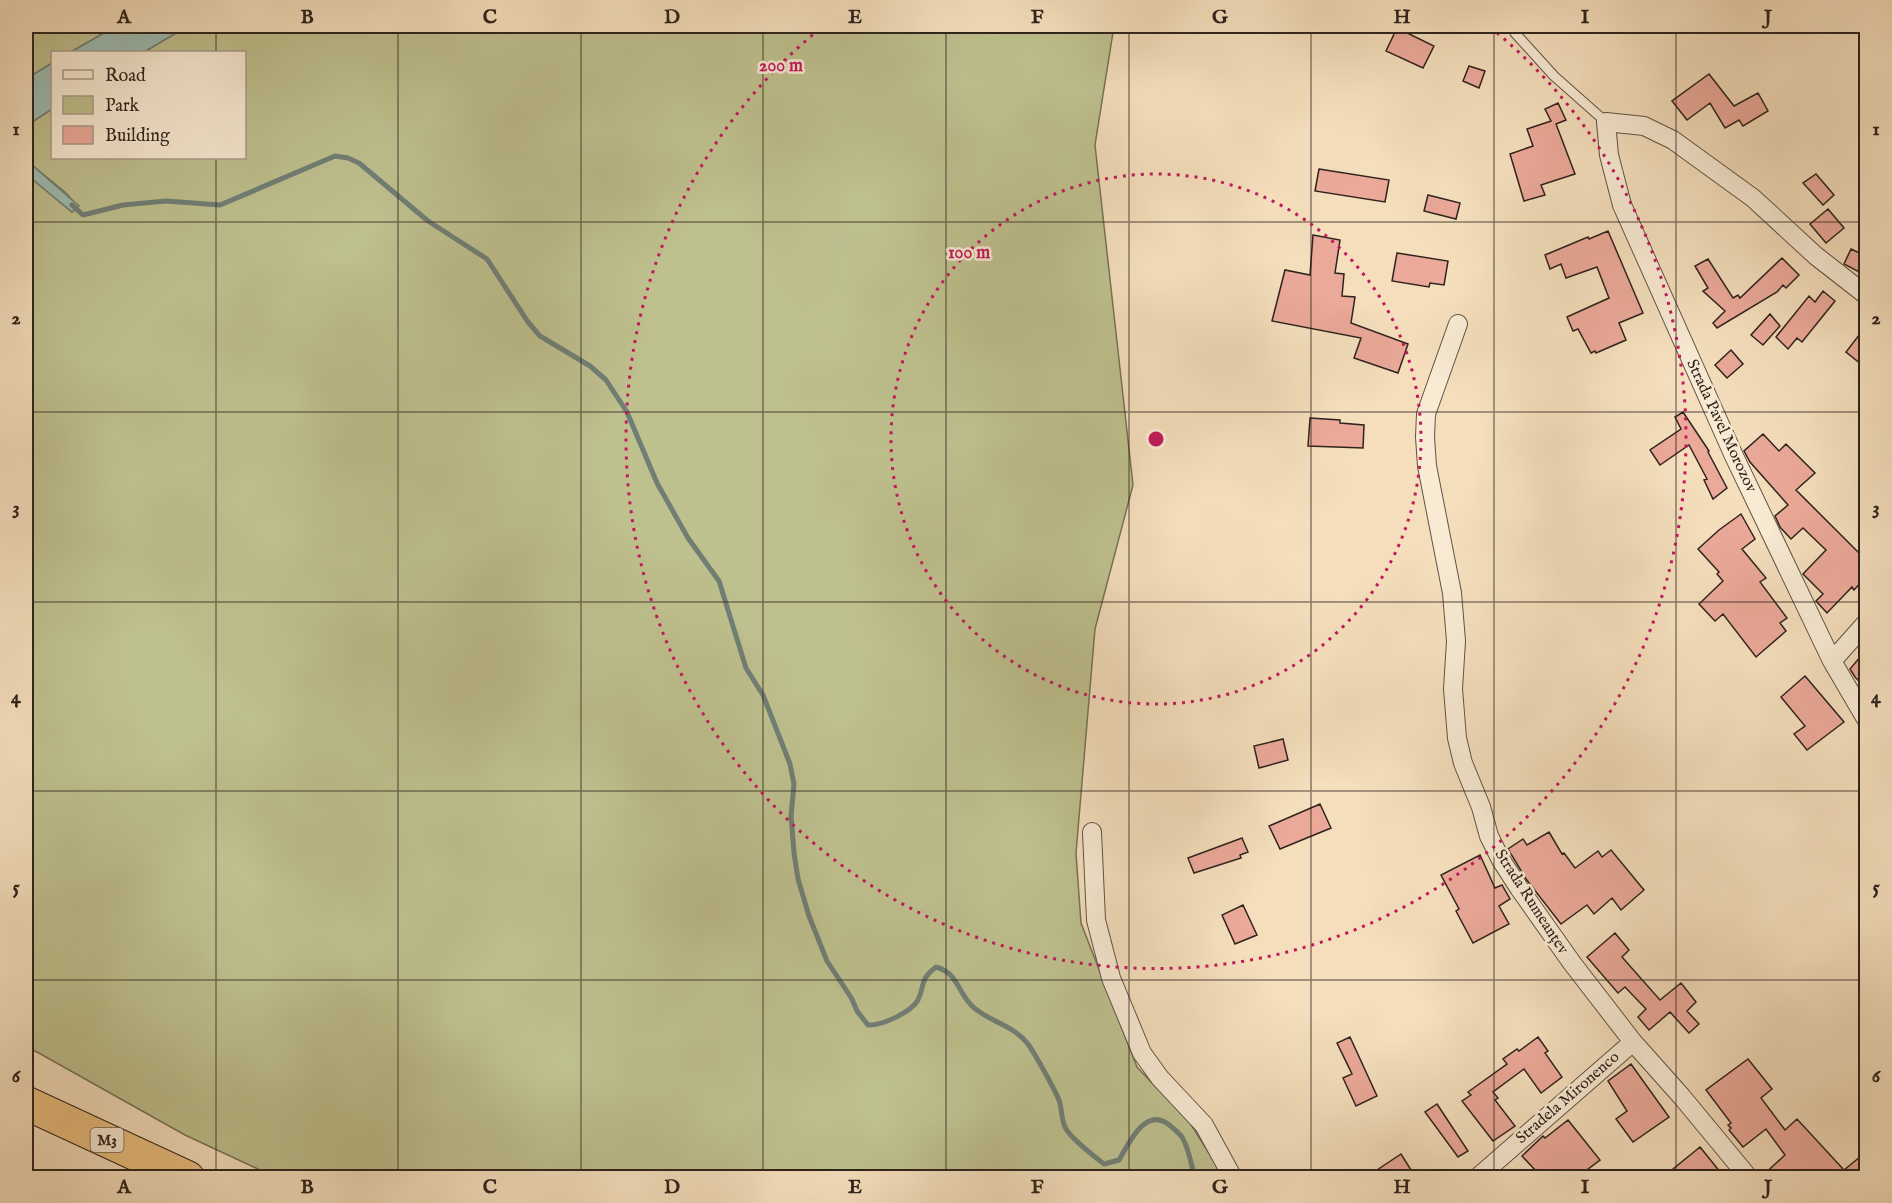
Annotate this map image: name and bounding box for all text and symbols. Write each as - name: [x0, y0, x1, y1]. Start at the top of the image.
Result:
- text: A: [116, 5, 132, 30]
- text: B: [300, 5, 314, 30]
- text: C: [483, 5, 497, 30]
- text: D: [664, 5, 680, 30]
- text: E: [848, 5, 862, 30]
- text: F: [1031, 5, 1044, 30]
- text: G: [1212, 5, 1229, 30]
- text: H: [1393, 5, 1411, 30]
- text: I: [1581, 5, 1590, 30]
- text: J: [1761, 5, 1773, 30]
- legend: [51, 51, 246, 159]
- text: 200 m: [759, 55, 803, 78]
- text: Road: [105, 65, 146, 88]
- text: Park: [105, 95, 140, 118]
- text: 1: [12, 117, 20, 142]
- text: 1: [1872, 117, 1880, 142]
- text: Building: [105, 125, 170, 148]
- text: 100 m: [948, 242, 990, 265]
- text: 2: [11, 306, 21, 331]
- text: 2: [1871, 306, 1881, 331]
- street label: Strada Pavel Morozov: [1681, 356, 1761, 496]
- centre of rings: [1146, 429, 1166, 449]
- text: 3: [12, 496, 20, 521]
- text: 3: [1872, 496, 1880, 521]
- text: 4: [11, 685, 22, 710]
- text: 4: [1871, 685, 1882, 710]
- street label: Strada Rumeanțev: [1490, 846, 1573, 959]
- text: 5: [12, 875, 20, 900]
- text: 5: [1872, 875, 1880, 900]
- street label: Stradela Mironenco: [1512, 1047, 1624, 1148]
- text: 6: [12, 1064, 22, 1089]
- text: 6: [1872, 1064, 1882, 1089]
- road number: M3: [90, 1128, 124, 1152]
- text: A: [116, 1175, 132, 1200]
- text: B: [300, 1175, 314, 1200]
- text: C: [483, 1175, 497, 1200]
- text: D: [664, 1175, 680, 1200]
- text: E: [848, 1175, 862, 1200]
- text: F: [1031, 1175, 1044, 1200]
- text: G: [1212, 1175, 1229, 1200]
- text: H: [1393, 1175, 1411, 1200]
- text: I: [1581, 1175, 1590, 1200]
- text: J: [1761, 1175, 1773, 1200]

